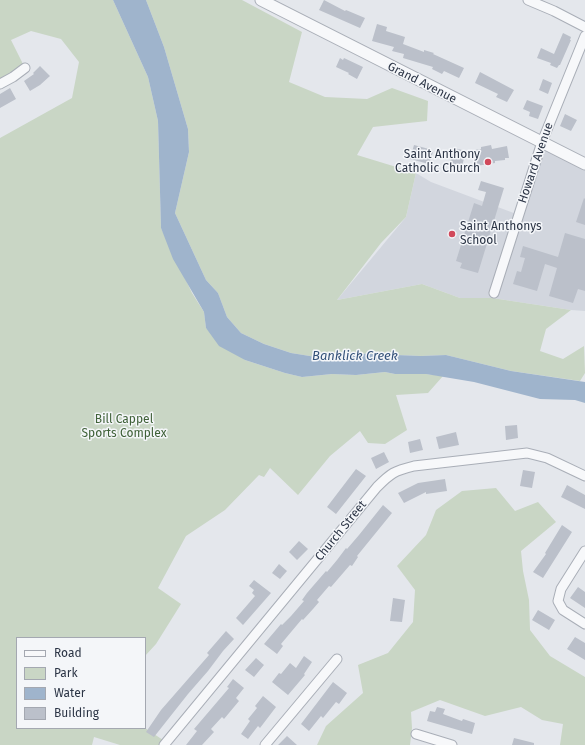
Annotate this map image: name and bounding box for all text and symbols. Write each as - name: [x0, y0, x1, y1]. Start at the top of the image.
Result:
- street label: Grand Avenue: [385, 59, 459, 107]
- street label: Howard Avenue: [515, 121, 557, 205]
- place label: Saint Anthony Catholic Church: [395, 148, 480, 176]
- marker: Saint Anthony Catholic Church: [483, 157, 493, 167]
- place label: Saint Anthonys School: [460, 220, 542, 248]
- marker: Saint Anthonys School: [447, 229, 457, 239]
- water label: Banklick Creek: [312, 348, 398, 364]
- park label: Bill Cappel Sports Complex: [81, 413, 167, 441]
- street label: Church Street: [312, 498, 370, 564]
- legend: [16, 637, 146, 729]
- text: Road: [54, 646, 82, 660]
- text: Park: [54, 666, 78, 680]
- text: Water: [54, 686, 85, 700]
- text: Building: [54, 706, 99, 720]

